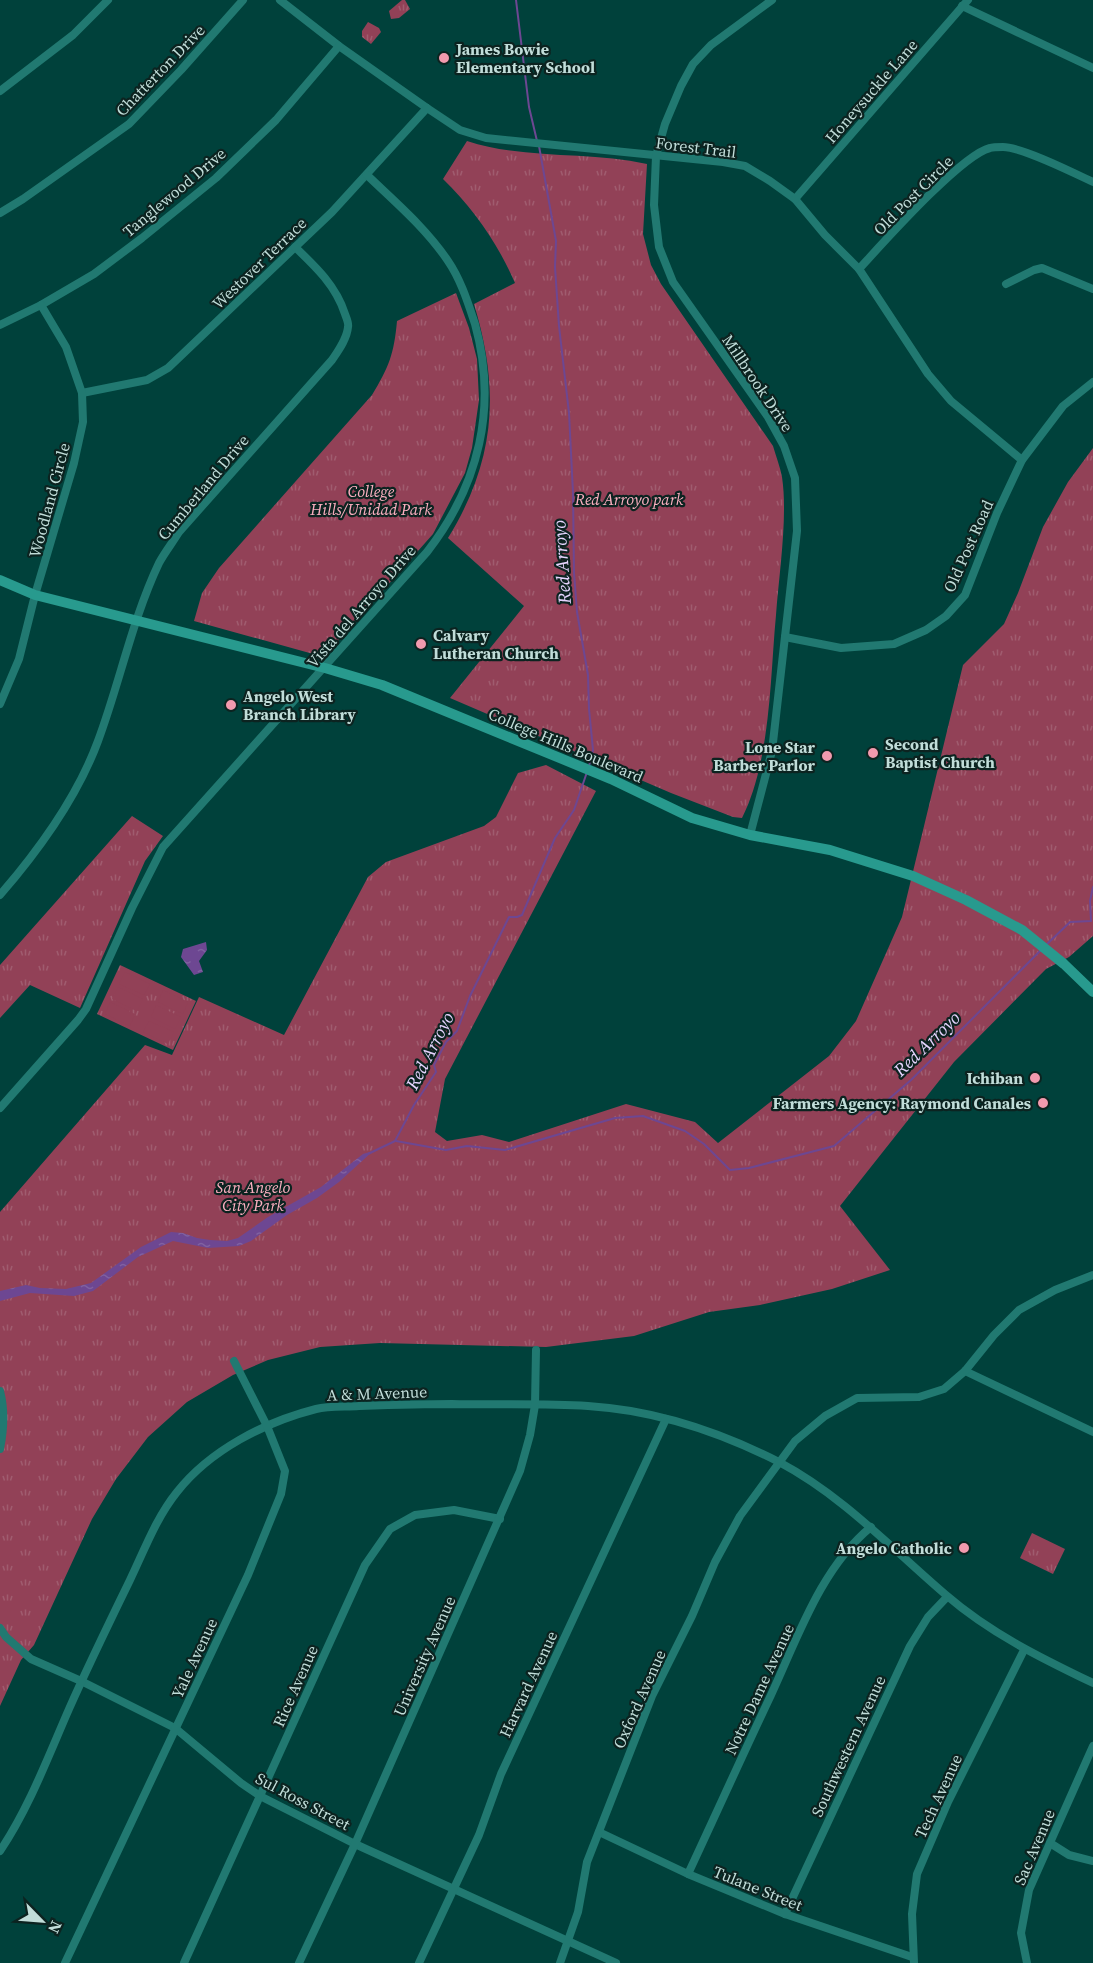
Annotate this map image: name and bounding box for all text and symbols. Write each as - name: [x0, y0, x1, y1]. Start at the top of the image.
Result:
- street label: Chatterton Drive: [111, 19, 209, 121]
- street label: Honeysuckle Lane: [820, 34, 922, 148]
- place label: James Bowie Elementary School: [455, 38, 595, 78]
- marker: James Bowie Elementary School: [437, 51, 451, 65]
- street label: Forest Trail: [654, 131, 738, 163]
- street label: Tanglewood Drive: [118, 142, 230, 242]
- street label: Old Post Circle: [868, 150, 958, 240]
- street label: Westover Terrace: [207, 212, 311, 314]
- street label: Millbrook Drive: [717, 330, 799, 436]
- street label: Cumberland Drive: [152, 430, 254, 544]
- street label: Woodland Circle: [23, 440, 75, 560]
- park label: College Hills/Unidad Park: [309, 480, 432, 520]
- park label: Red Arroyo park: [574, 488, 684, 510]
- street label: Old Post Road: [938, 496, 998, 596]
- water label: Red Arroyo: [546, 519, 577, 606]
- street label: Vista del Arroyo Drive: [301, 540, 421, 672]
- place label: Calvary Lutheran Church: [433, 624, 559, 664]
- marker: Calvary Lutheran Church: [414, 637, 428, 651]
- place label: Angelo West Branch Library: [243, 685, 356, 725]
- marker: Angelo West Branch Library: [224, 698, 238, 712]
- street label: College Hills Boulevard: [485, 702, 647, 788]
- place label: Second Baptist Church: [885, 733, 995, 773]
- place label: Lone Star Barber Parlor: [713, 736, 816, 776]
- marker: Second Baptist Church: [866, 746, 880, 760]
- marker: Lone Star Barber Parlor: [820, 749, 834, 763]
- water label: Red Arroyo: [887, 1005, 966, 1082]
- water label: Red Arroyo: [399, 1008, 460, 1095]
- place label: Ichiban: [967, 1067, 1023, 1089]
- marker: Ichiban: [1028, 1071, 1042, 1085]
- place label: Farmers Agency: Raymond Canales: [773, 1092, 1031, 1114]
- marker: Farmers Agency: Raymond Canales: [1036, 1096, 1050, 1110]
- park label: San Angelo City Park: [216, 1176, 290, 1216]
- street label: A & M Avenue: [326, 1380, 428, 1406]
- place label: Angelo Catholic: [836, 1537, 952, 1559]
- marker: Angelo Catholic: [957, 1541, 971, 1555]
- street label: University Avenue: [388, 1592, 460, 1720]
- street label: Yale Avenue: [166, 1614, 222, 1702]
- street label: Notre Dame Avenue: [719, 1620, 799, 1758]
- street label: Harvard Avenue: [494, 1627, 562, 1741]
- street label: Rice Avenue: [267, 1642, 323, 1730]
- street label: Oxford Avenue: [607, 1646, 671, 1752]
- street label: Southwestern Avenue: [806, 1672, 890, 1820]
- street label: Tech Avenue: [909, 1750, 967, 1842]
- street label: Sul Ross Street: [252, 1767, 355, 1835]
- street label: Sac Avenue: [1008, 1806, 1060, 1888]
- street label: Tulane Street: [710, 1860, 807, 1916]
- north arrow: [12, 1891, 72, 1951]
- text: N: [43, 1917, 68, 1938]

